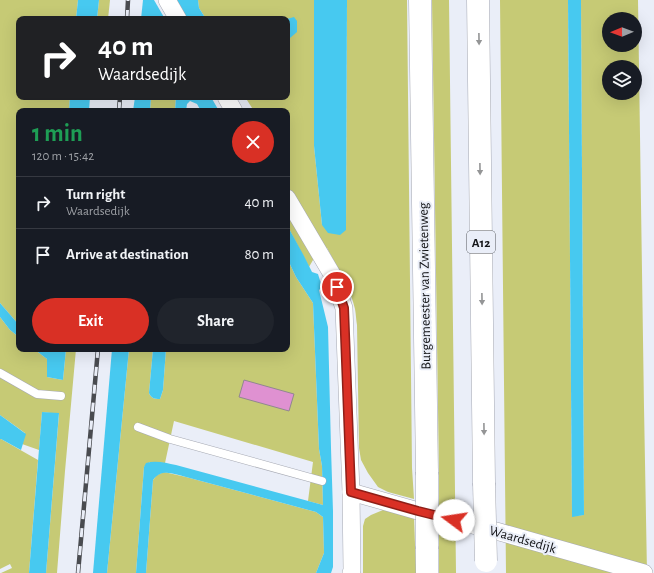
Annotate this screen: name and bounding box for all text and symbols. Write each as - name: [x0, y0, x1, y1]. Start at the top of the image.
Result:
- north arrow: [602, 12, 642, 52]
- map controls: [602, 12, 642, 100]
- icon: right: [32, 32, 84, 84]
- text: 40 m: [98, 33, 154, 61]
- one-way arrow: [476, 33, 482, 46]
- button: layers: [602, 60, 642, 100]
- text: Waardsedijk: [98, 66, 186, 84]
- button: close: [232, 121, 274, 163]
- text: 1 min: [32, 122, 83, 146]
- text: 120 m · 15:42: [32, 150, 94, 163]
- one-way arrow: [477, 163, 484, 175]
- text: Turn right: [66, 187, 125, 202]
- icon: right: [32, 192, 54, 214]
- text: 40 m: [244, 195, 274, 210]
- street label: Burgemeester van Zwietenweg: [417, 202, 433, 370]
- text: Waardsedijk: [66, 205, 130, 218]
- road number: A12: [467, 231, 495, 253]
- icon: arrive: [32, 244, 54, 266]
- text: Arrive at destination: [66, 247, 189, 262]
- text: 80 m: [244, 247, 274, 262]
- pin: [320, 270, 354, 304]
- icon: arrive: [326, 276, 348, 298]
- one-way arrow: [479, 293, 485, 306]
- button: Exit: [32, 298, 149, 344]
- button: Share: [157, 298, 274, 344]
- one-way arrow: [480, 423, 487, 435]
- position arrow: [433, 499, 475, 541]
- street label: Waardsedijk: [488, 524, 558, 556]

